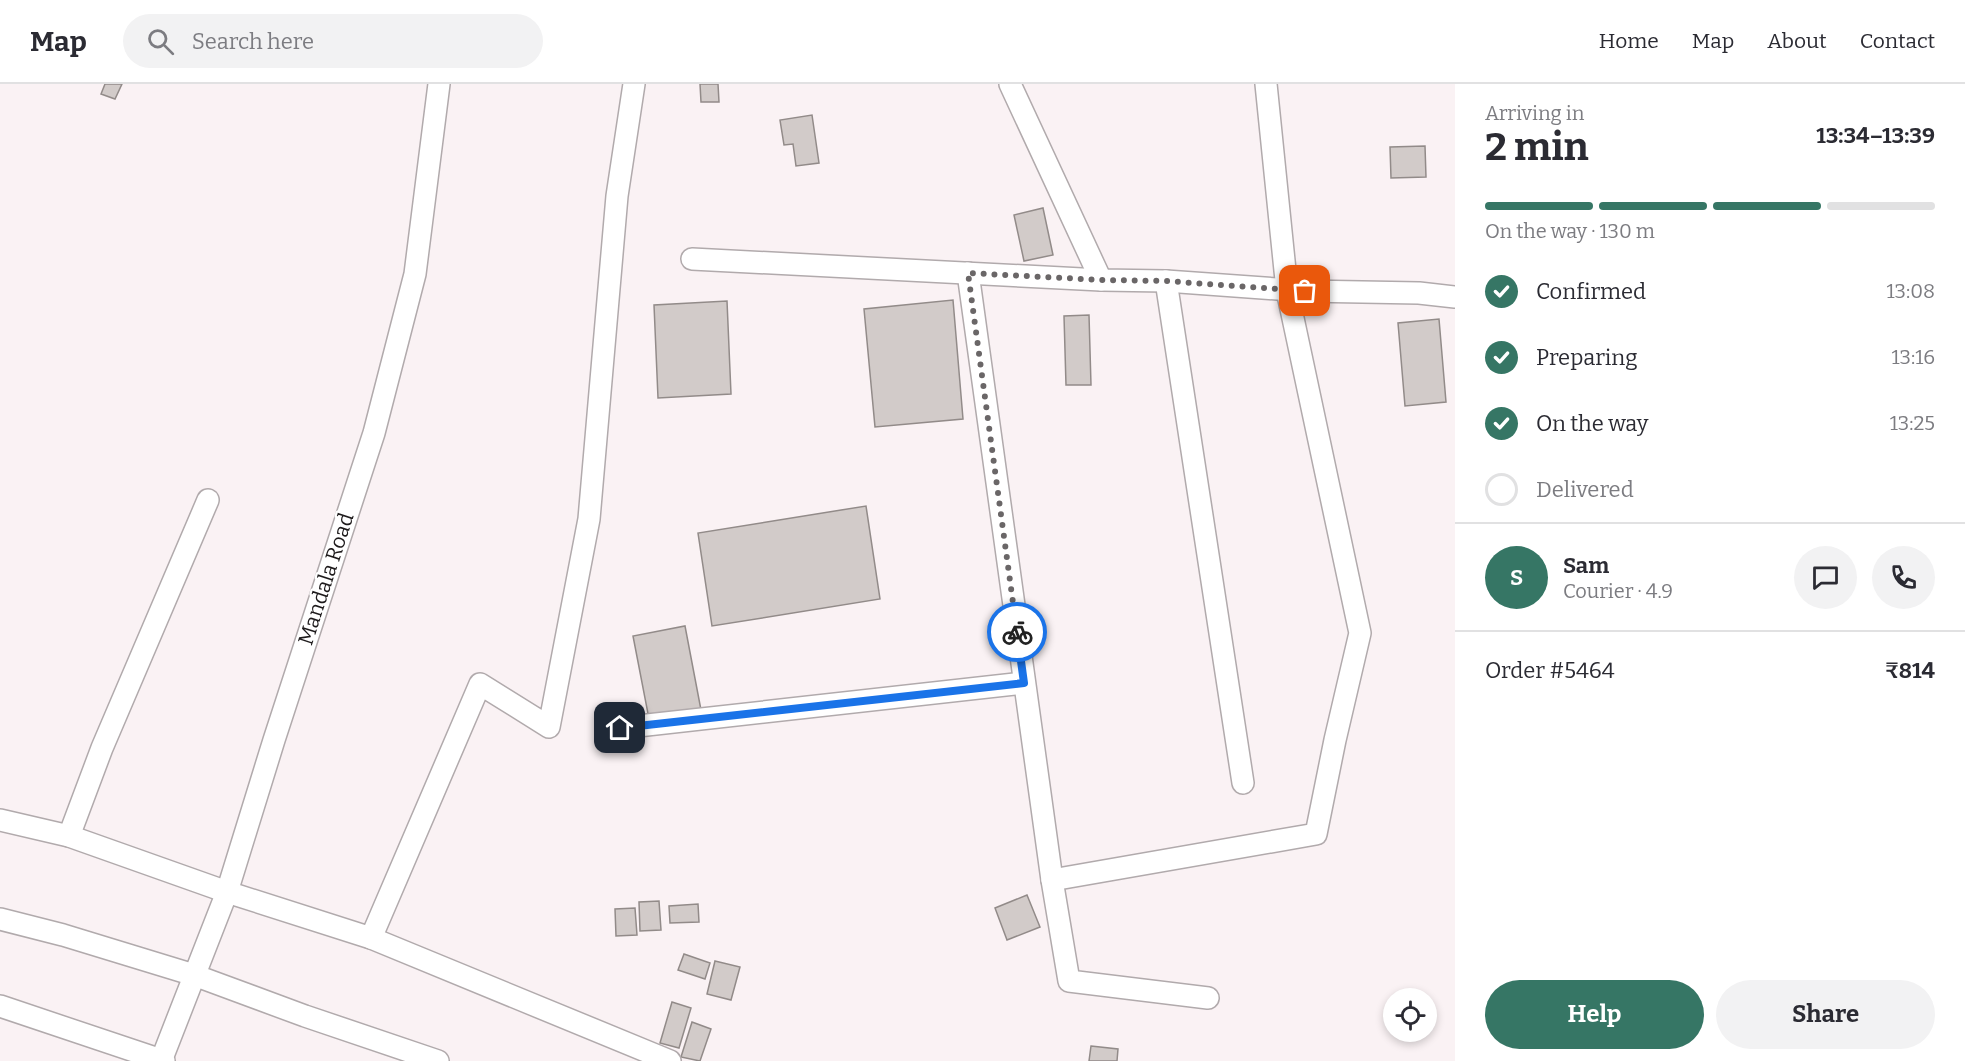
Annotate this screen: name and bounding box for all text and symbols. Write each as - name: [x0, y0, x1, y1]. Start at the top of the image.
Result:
- search box: [123, 14, 543, 68]
- text: Map: [30, 25, 87, 58]
- icon: search: [144, 25, 177, 58]
- text: Search here: [192, 28, 314, 55]
- text: Home: [1599, 28, 1659, 54]
- text: Map: [1692, 28, 1734, 54]
- text: About: [1767, 28, 1827, 54]
- text: Contact: [1860, 28, 1935, 54]
- text: Arriving in: [1485, 101, 1584, 125]
- text: 13:34–13:39: [1816, 122, 1935, 149]
- text: 2 min: [1485, 124, 1589, 170]
- text: On the way · 130 m: [1485, 219, 1655, 243]
- pin: [1279, 265, 1330, 316]
- icon: bag: [1288, 274, 1321, 307]
- icon: check: [1485, 275, 1518, 308]
- text: Confirmed: [1536, 278, 1646, 305]
- text: 13:08: [1886, 279, 1935, 303]
- icon: check: [1485, 341, 1518, 374]
- text: Preparing: [1536, 344, 1638, 371]
- text: 13:16: [1891, 345, 1935, 369]
- icon: check: [1485, 407, 1518, 440]
- text: On the way: [1536, 410, 1648, 437]
- text: 13:25: [1890, 411, 1935, 435]
- text: Delivered: [1536, 476, 1634, 503]
- street label: Mandala Road: [292, 510, 360, 648]
- button: chat: [1794, 546, 1857, 609]
- button: phone: [1872, 546, 1935, 609]
- text: Sam: [1563, 552, 1609, 579]
- text: S: [1510, 564, 1523, 591]
- text: Courier · 4.9: [1563, 579, 1673, 603]
- courier: [987, 602, 1047, 662]
- icon: bike: [1001, 616, 1034, 649]
- text: Order #5464: [1485, 657, 1615, 684]
- text: ₹814: [1885, 657, 1935, 684]
- pin: [594, 702, 645, 753]
- icon: home: [603, 711, 636, 744]
- button: Help: [1485, 980, 1704, 1049]
- button: Share: [1716, 980, 1935, 1049]
- map controls: [1383, 988, 1437, 1042]
- button: locate: [1383, 988, 1437, 1042]

